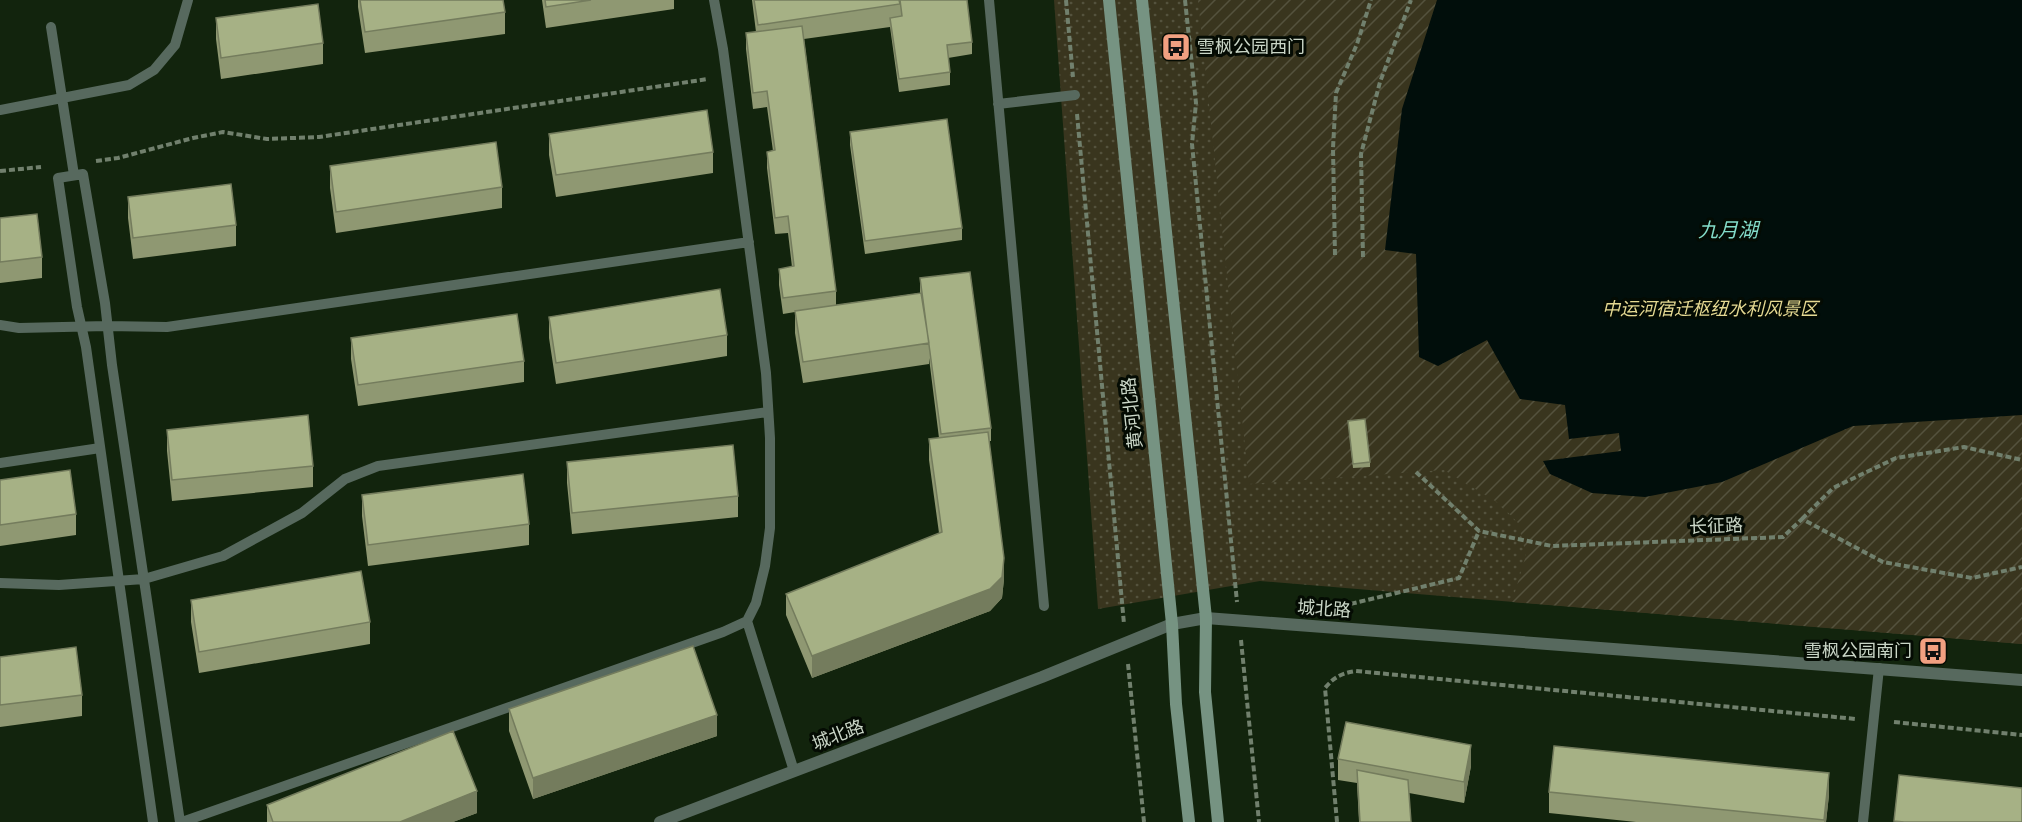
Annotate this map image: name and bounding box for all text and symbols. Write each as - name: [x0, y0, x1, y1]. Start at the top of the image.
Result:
- bus stop icon: 雪枫公园西门: [1160, 31, 1192, 63]
- place label: 雪枫公园西门: [1197, 37, 1305, 57]
- water label: 九月湖: [1698, 219, 1761, 241]
- park label: 中运河宿迁枢纽水利风景区: [1602, 299, 1821, 319]
- street label: 黄河北路: [1118, 376, 1146, 450]
- street label: 长征路: [1689, 515, 1743, 537]
- street label: 城北路: [1296, 597, 1352, 621]
- bus stop icon: 雪枫公园南门: [1917, 635, 1949, 667]
- place label: 雪枫公园南门: [1804, 641, 1912, 661]
- street label: 城北路: [809, 716, 867, 754]

